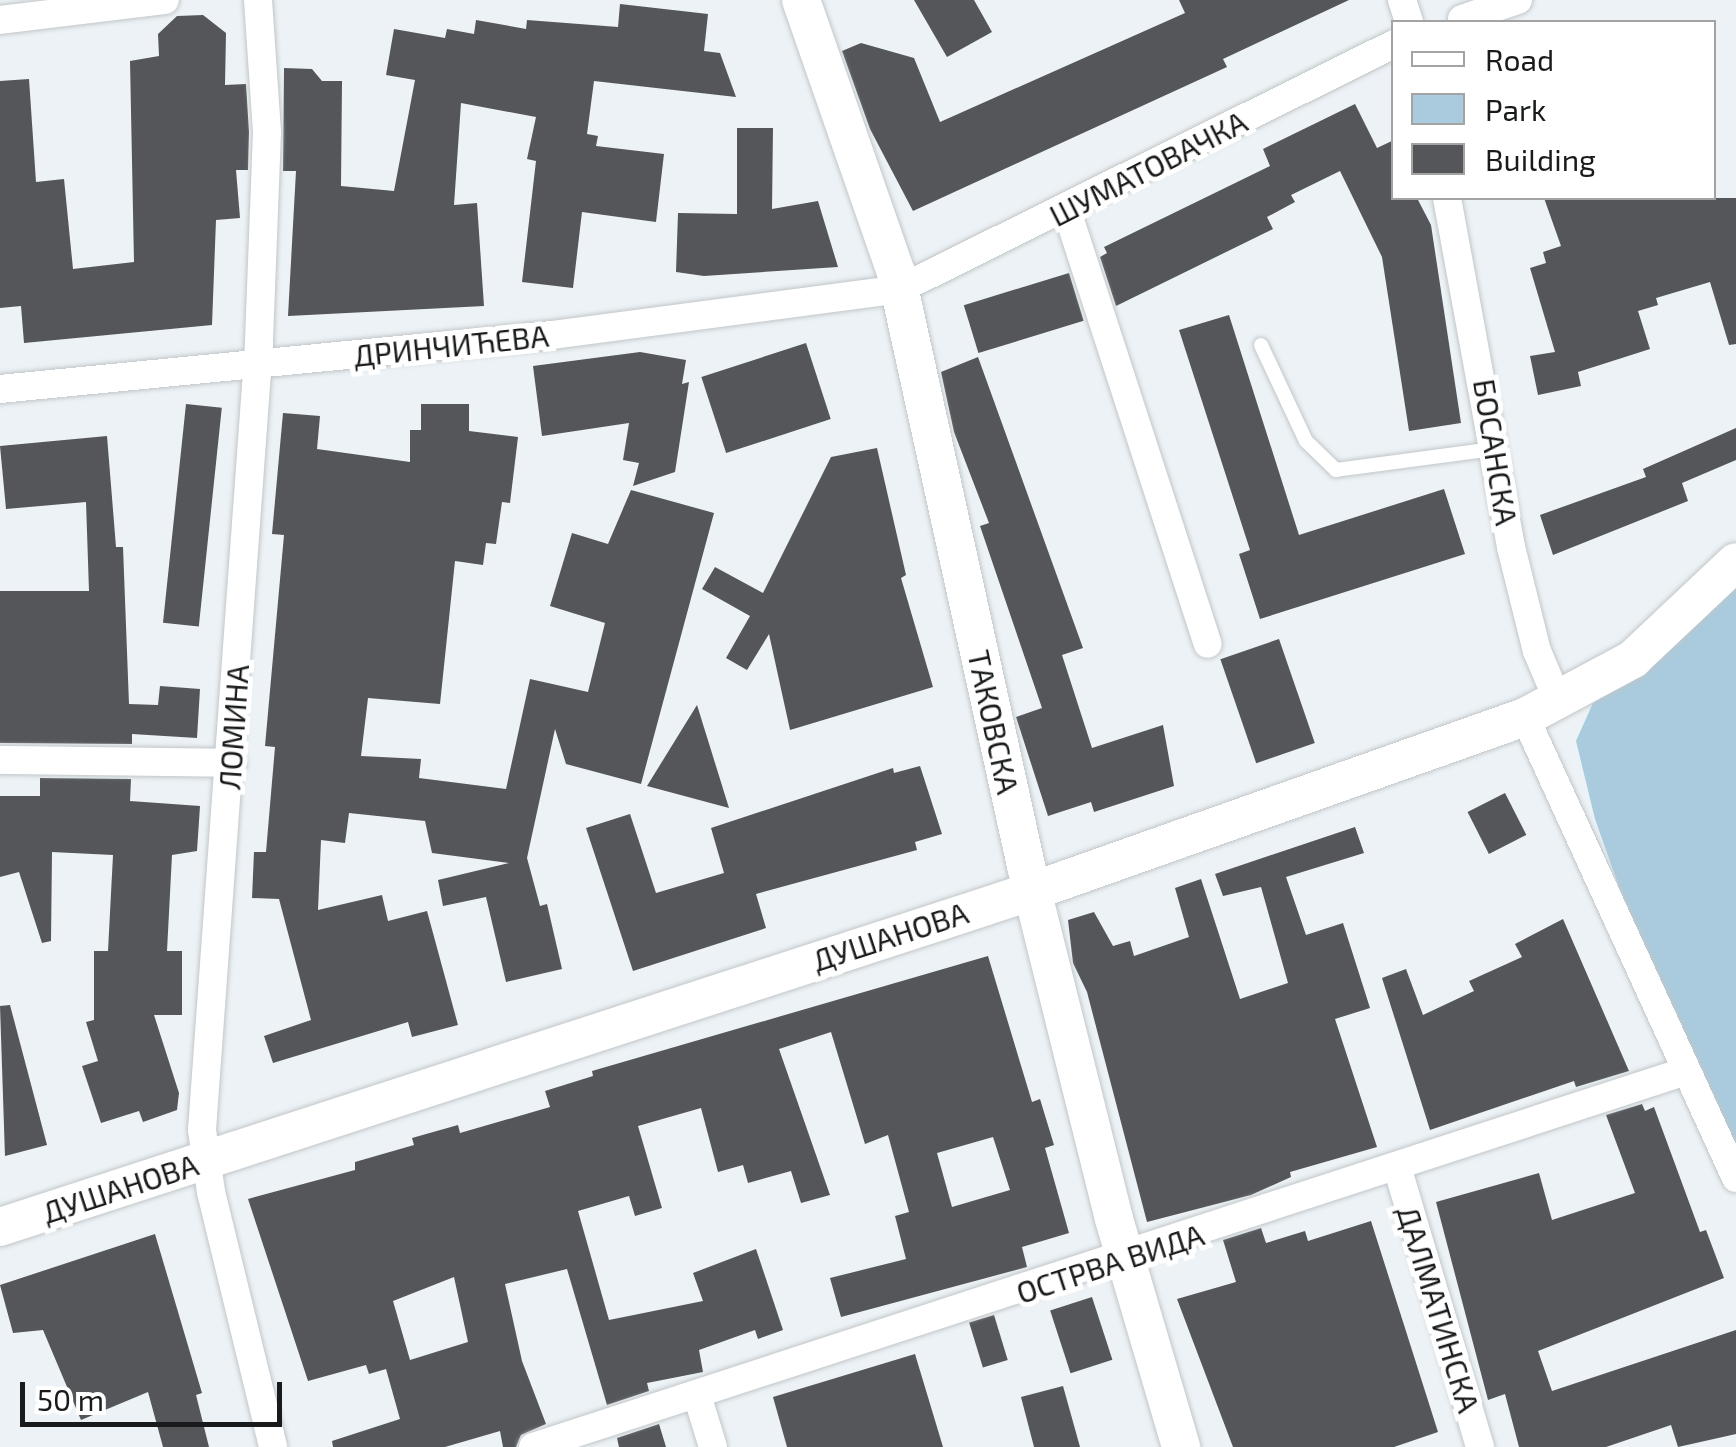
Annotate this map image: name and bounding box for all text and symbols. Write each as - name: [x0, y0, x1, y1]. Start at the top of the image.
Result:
- legend: [1391, 20, 1716, 200]
- text: Road: [1485, 41, 1554, 77]
- text: Park: [1485, 91, 1546, 127]
- street label: ШУМАТОВАЧКА: [1043, 103, 1253, 233]
- text: Building: [1485, 141, 1596, 177]
- street label: ДРИНЧИЋЕВА: [352, 317, 550, 373]
- street label: БОСАНСКА: [1467, 376, 1525, 528]
- street label: ТАКОВСКА: [961, 647, 1027, 797]
- street label: ЛОМИНА: [211, 663, 255, 791]
- street label: ДУШАНОВА: [808, 894, 972, 978]
- street label: ДУШАНОВА: [38, 1146, 202, 1230]
- street label: ДАЛМАТИНСКА: [1390, 1201, 1488, 1417]
- street label: ОСТРВА ВИДА: [1012, 1216, 1208, 1310]
- scale bar: [25, 1362, 288, 1424]
- text: 50 m: [37, 1381, 104, 1417]

